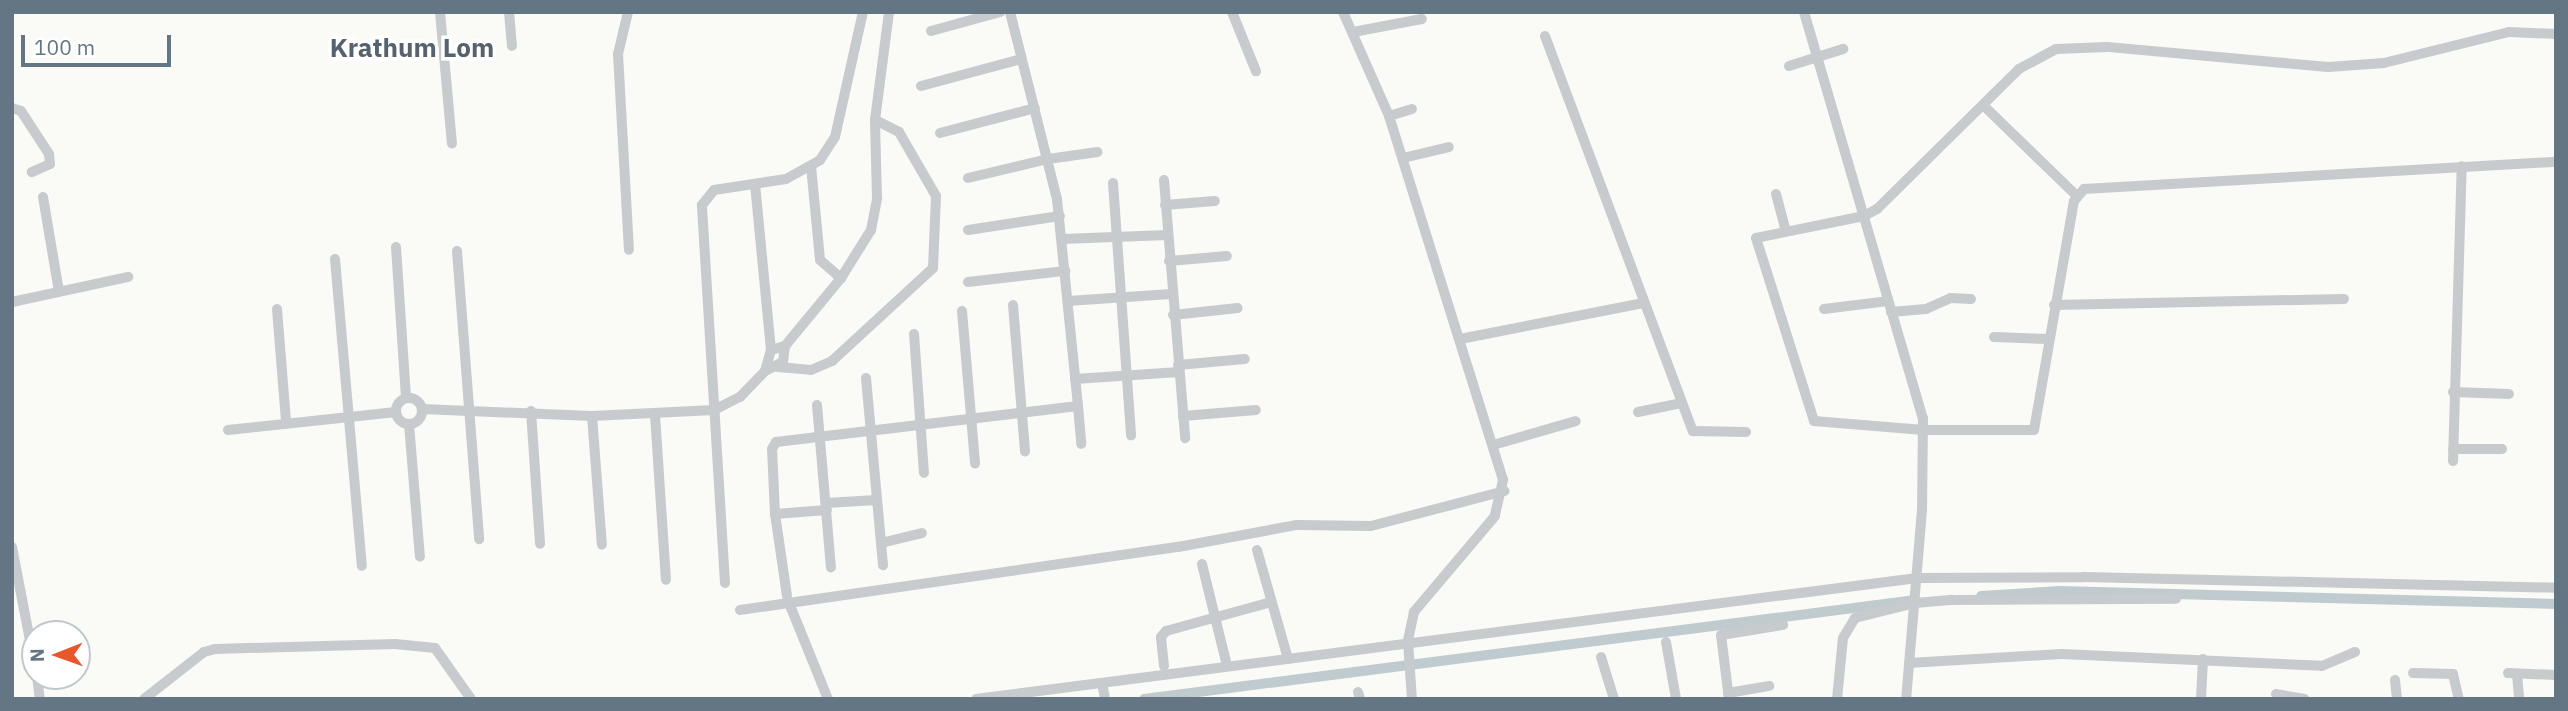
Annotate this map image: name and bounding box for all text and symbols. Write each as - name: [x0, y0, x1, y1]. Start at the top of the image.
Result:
- scale bar: [24, 21, 175, 65]
- district label: Krathum Lom: [330, 32, 494, 64]
- text: 100 m: [34, 33, 95, 61]
- north arrow: [21, 620, 91, 690]
- text: N: [25, 648, 49, 662]

